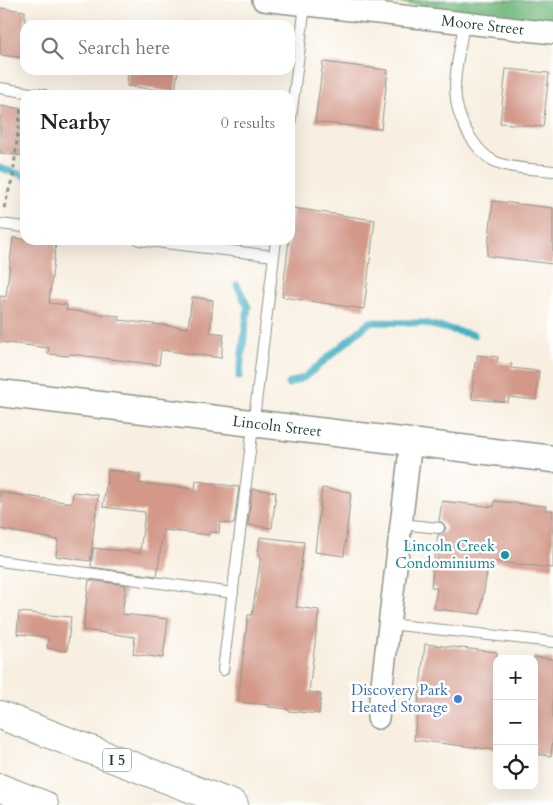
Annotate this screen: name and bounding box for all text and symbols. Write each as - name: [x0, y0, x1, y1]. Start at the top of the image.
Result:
- street label: Moore Street: [440, 10, 525, 40]
- search box: [20, 20, 295, 75]
- icon: search: [38, 34, 66, 62]
- text: Search here: [78, 35, 170, 61]
- text: Nearby: [40, 108, 111, 137]
- text: 0 results: [221, 112, 275, 134]
- street label: Lincoln Street: [232, 411, 323, 441]
- place label: Lincoln Creek Condominiums: [395, 536, 495, 573]
- marker: Lincoln Creek Condominiums: [499, 549, 511, 561]
- map controls: [493, 655, 538, 790]
- button: +: [493, 655, 538, 700]
- place label: Discovery Park Heated Storage: [351, 680, 448, 717]
- marker: Discovery Park Heated Storage: [452, 693, 464, 705]
- button: −: [493, 700, 538, 745]
- button: locate: [493, 745, 538, 790]
- road number: I 5: [103, 748, 131, 772]

